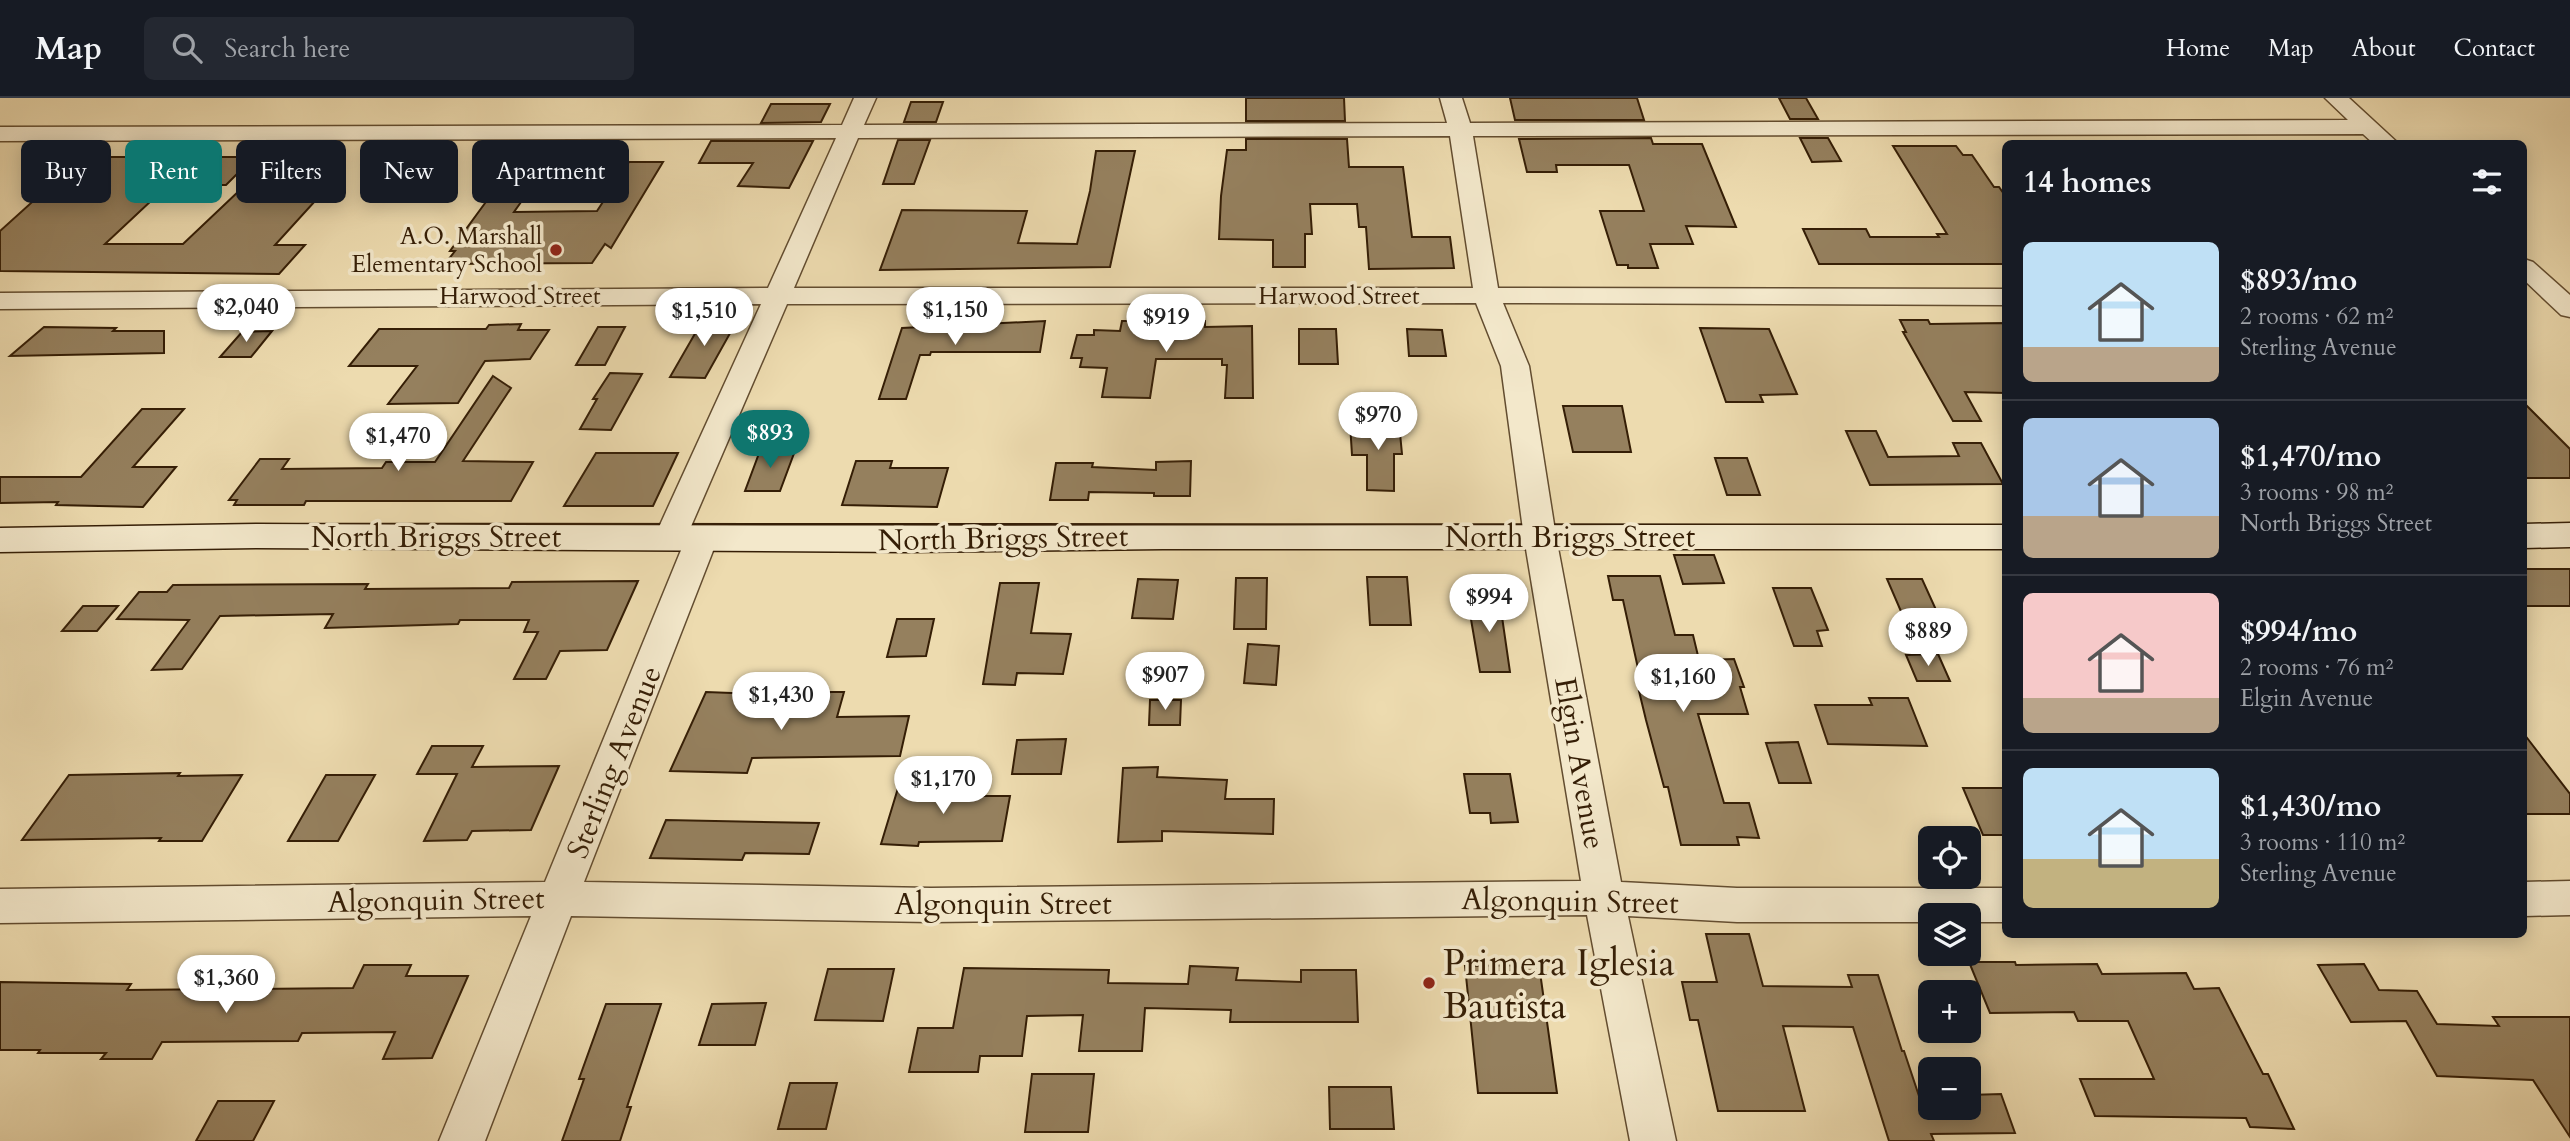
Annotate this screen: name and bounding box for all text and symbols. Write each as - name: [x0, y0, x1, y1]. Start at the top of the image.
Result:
- search box: [144, 17, 634, 80]
- text: Map: [35, 26, 102, 71]
- icon: search: [168, 29, 206, 67]
- text: Search here: [224, 31, 350, 66]
- text: Home: [2166, 32, 2230, 65]
- text: Map: [2268, 32, 2314, 65]
- text: About: [2352, 32, 2416, 65]
- text: Contact: [2454, 32, 2535, 65]
- chip: Buy: [21, 140, 111, 203]
- chip: Rent: [125, 140, 222, 203]
- chip: Filters: [236, 140, 346, 203]
- chip: New: [360, 140, 458, 203]
- chip: Apartment: [472, 140, 629, 203]
- text: 14 homes: [2023, 162, 2152, 203]
- icon: filters: [2468, 163, 2506, 201]
- place label: A.O. Marshall Elementary School: [351, 220, 542, 281]
- marker: A.O. Marshall Elementary School: [548, 242, 564, 258]
- text: $893/mo: [2240, 260, 2357, 301]
- icon: home: [2079, 270, 2163, 354]
- street label: Harwood Street: [439, 280, 601, 313]
- street label: Harwood Street: [1258, 280, 1420, 313]
- pin: $2,040: [189, 285, 303, 344]
- pin: $1,510: [647, 288, 761, 348]
- pin: $1,150: [898, 288, 1012, 347]
- text: $2,040: [213, 291, 279, 322]
- text: $1,150: [922, 294, 988, 325]
- pin: $919: [1125, 294, 1207, 354]
- text: $1,510: [671, 295, 737, 326]
- text: $919: [1142, 301, 1190, 332]
- text: 2 rooms · 62 m²: [2240, 301, 2393, 332]
- text: Sterling Avenue: [2240, 332, 2397, 363]
- pin: $970: [1337, 392, 1419, 452]
- text: $970: [1354, 399, 1402, 430]
- pin: $893: [729, 410, 811, 470]
- pin: $1,470: [341, 414, 455, 473]
- text: $893: [746, 417, 794, 448]
- text: $1,470: [365, 420, 431, 451]
- text: $1,470/mo: [2240, 436, 2381, 477]
- icon: home: [2079, 446, 2163, 530]
- text: 3 rooms · 98 m²: [2240, 477, 2393, 508]
- text: North Briggs Street: [2240, 508, 2432, 539]
- street label: North Briggs Street: [877, 516, 1129, 561]
- street label: North Briggs Street: [311, 517, 562, 558]
- street label: North Briggs Street: [1445, 517, 1696, 558]
- pin: $994: [1448, 574, 1530, 634]
- text: $994: [1465, 581, 1513, 612]
- pin: $889: [1887, 608, 1969, 668]
- text: $994/mo: [2240, 611, 2357, 652]
- text: $889: [1904, 615, 1952, 646]
- icon: home: [2079, 621, 2163, 705]
- pin: $907: [1124, 652, 1206, 712]
- text: 2 rooms · 76 m²: [2240, 652, 2393, 683]
- pin: $1,160: [1626, 654, 1740, 714]
- text: $907: [1141, 659, 1189, 690]
- street label: Sterling Avenue: [557, 660, 672, 865]
- text: $1,160: [1650, 661, 1716, 692]
- pin: $1,430: [724, 672, 838, 732]
- street label: Elgin Avenue: [1544, 674, 1615, 852]
- text: $1,430: [748, 679, 814, 710]
- text: Elgin Avenue: [2240, 683, 2373, 714]
- pin: $1,170: [886, 756, 1000, 816]
- text: $1,170: [910, 763, 976, 794]
- text: $1,430/mo: [2240, 786, 2381, 827]
- icon: home: [2079, 796, 2163, 880]
- map controls: [1918, 826, 1981, 1120]
- button: locate: [1918, 826, 1981, 889]
- text: 3 rooms · 110 m²: [2240, 827, 2405, 858]
- text: Sterling Avenue: [2240, 858, 2397, 889]
- street label: Algonquin Street: [327, 878, 546, 923]
- street label: Algonquin Street: [1461, 879, 1680, 924]
- street label: Algonquin Street: [894, 884, 1112, 925]
- button: layers: [1918, 903, 1981, 966]
- place label: Primera Iglesia Bautista: [1443, 938, 1675, 1031]
- pin: $1,360: [169, 956, 283, 1015]
- text: $1,360: [193, 962, 259, 993]
- marker: Primera Iglesia Bautista: [1421, 975, 1437, 991]
- button: +: [1918, 980, 1981, 1043]
- button: −: [1918, 1057, 1981, 1120]

